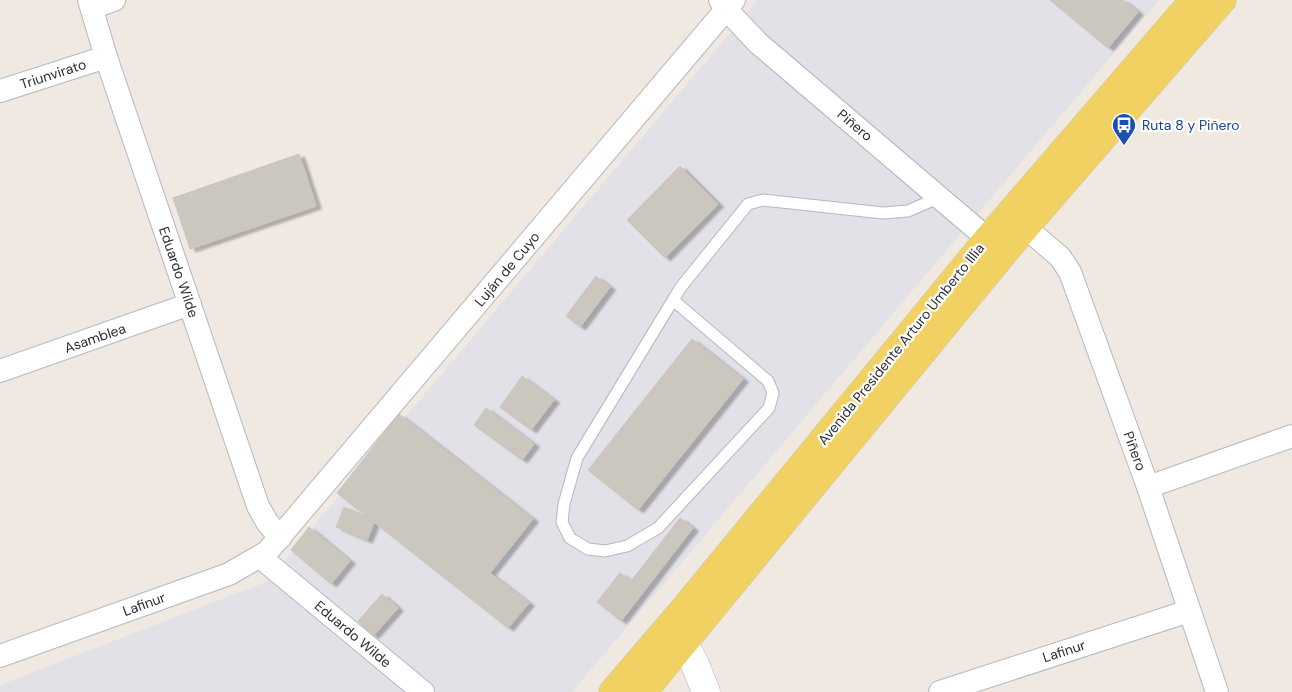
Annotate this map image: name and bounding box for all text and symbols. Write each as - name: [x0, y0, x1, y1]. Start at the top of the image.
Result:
- street label: Triunvirato: [18, 55, 88, 93]
- street label: Piñero: [834, 105, 876, 145]
- bus stop icon: Ruta 8 y Piñero: [1111, 112, 1137, 146]
- place label: Ruta 8 y Piñero: [1142, 116, 1240, 134]
- street label: Eduardo Wilde: [155, 224, 203, 320]
- street label: Luján de Cuyo: [470, 228, 544, 310]
- street label: Avenida Presidente Arturo Umberto Illia: [814, 239, 988, 449]
- street label: Asamblea: [62, 319, 128, 357]
- street label: Piñero: [1120, 429, 1150, 473]
- street label: Lafinur: [120, 588, 168, 620]
- street label: Eduardo Wilde: [311, 597, 395, 671]
- street label: Lafinur: [1040, 636, 1088, 666]

